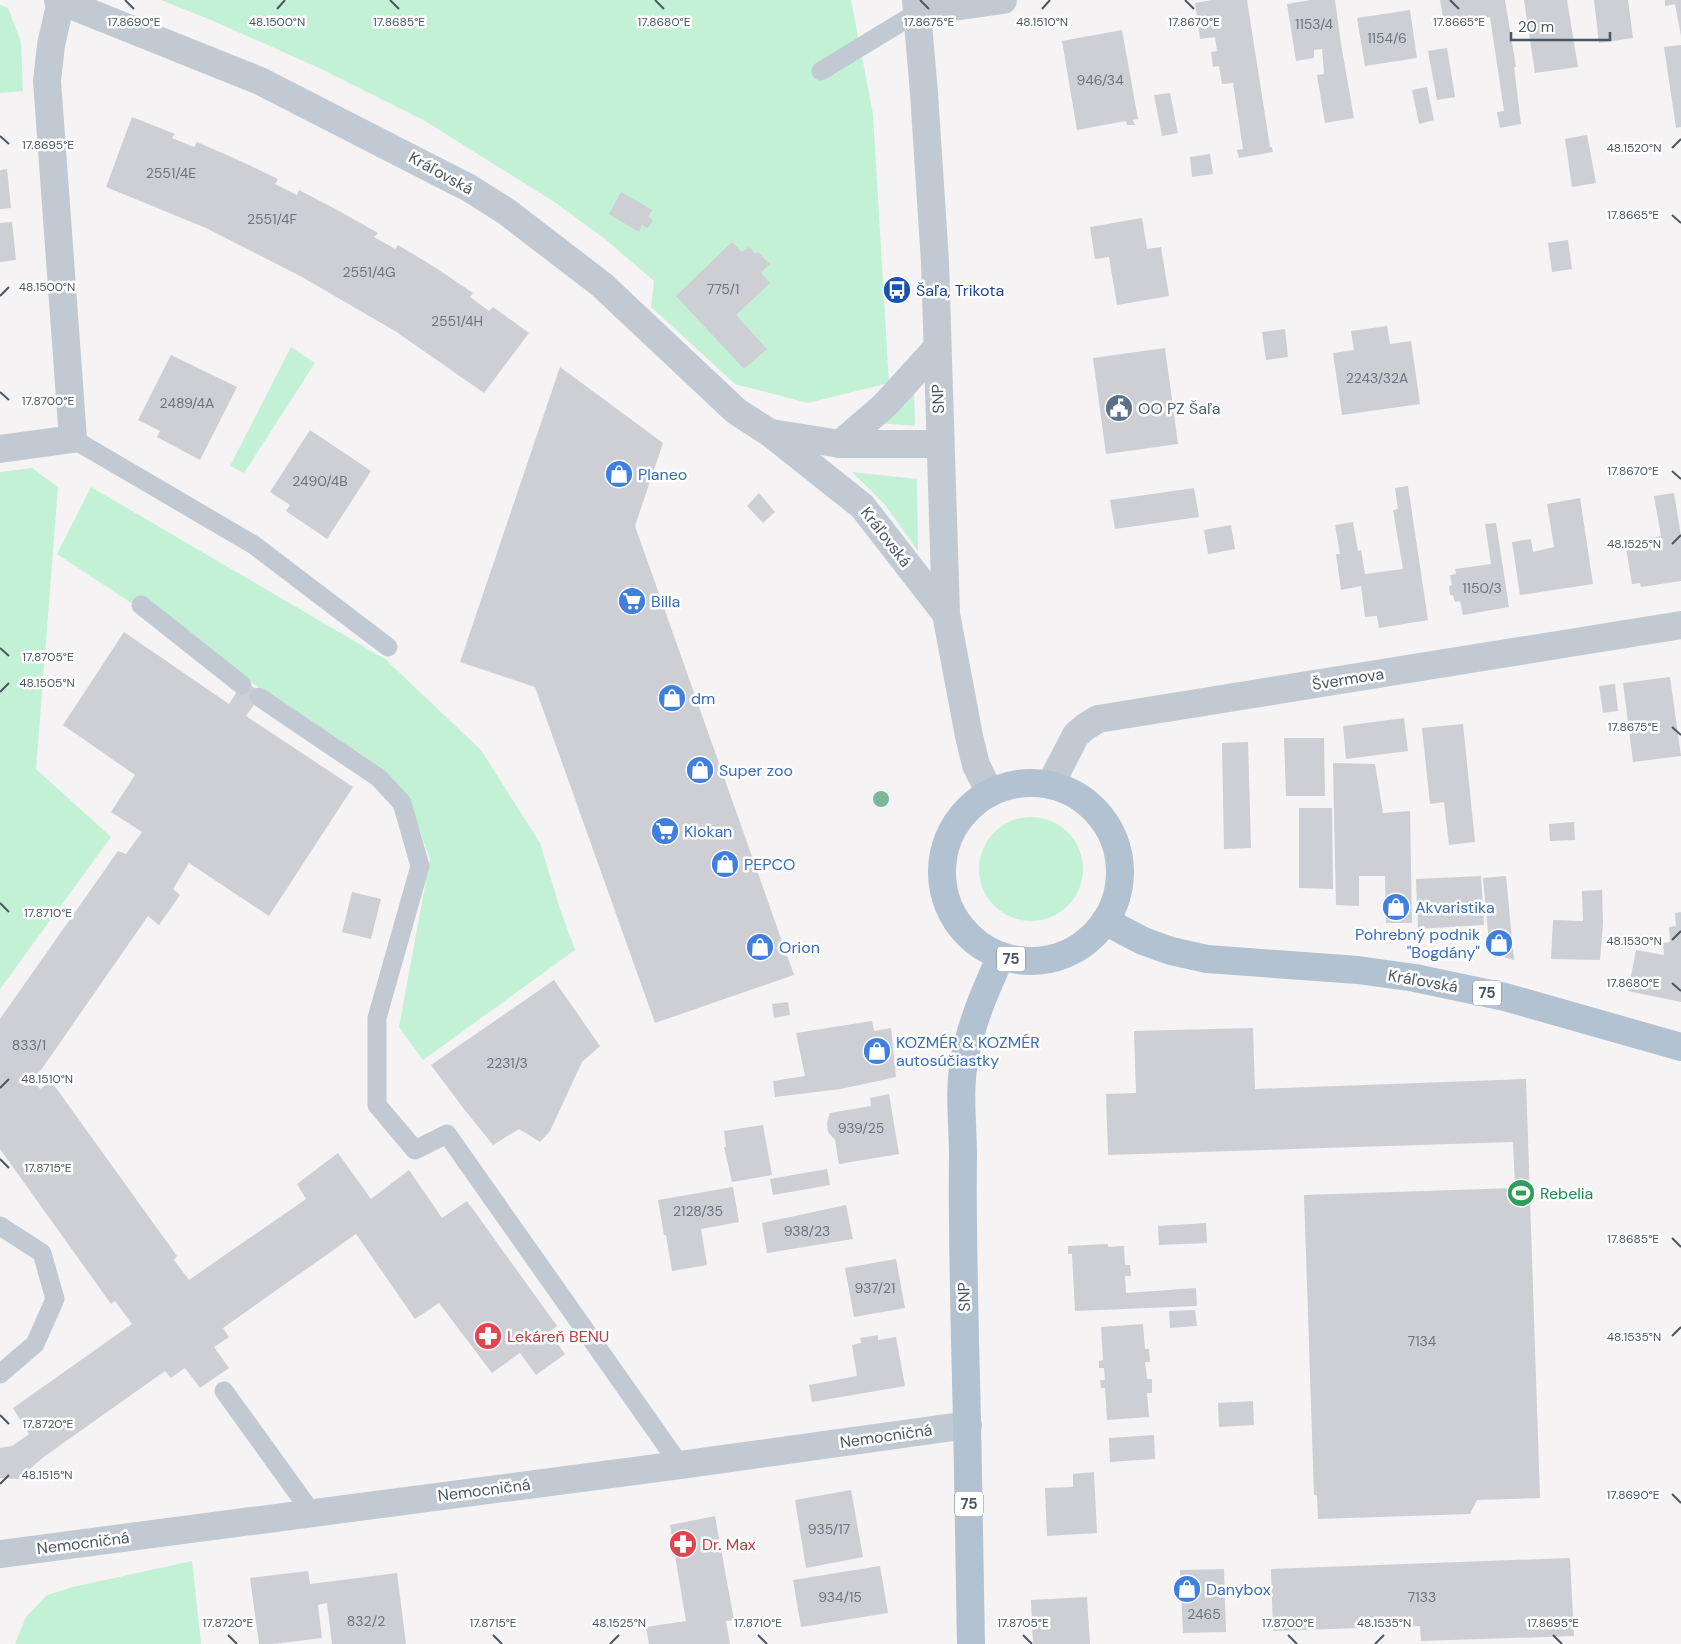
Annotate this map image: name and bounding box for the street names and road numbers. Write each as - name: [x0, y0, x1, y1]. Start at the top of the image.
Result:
- street label: Kráľovská: [405, 147, 477, 199]
- street label: SNP: [927, 384, 949, 414]
- street label: Kráľovská: [856, 503, 916, 571]
- street label: Švermova: [1311, 663, 1385, 695]
- road number: 75: [997, 946, 1025, 972]
- street label: Kráľovská: [1386, 965, 1460, 997]
- road number: 75: [1473, 980, 1501, 1006]
- street label: SNP: [953, 1282, 975, 1312]
- street label: Nemocničná: [838, 1419, 934, 1453]
- street label: Nemocničná: [437, 1474, 531, 1506]
- road number: 75: [955, 1492, 983, 1516]
- street label: Nemocničná: [36, 1527, 130, 1559]

